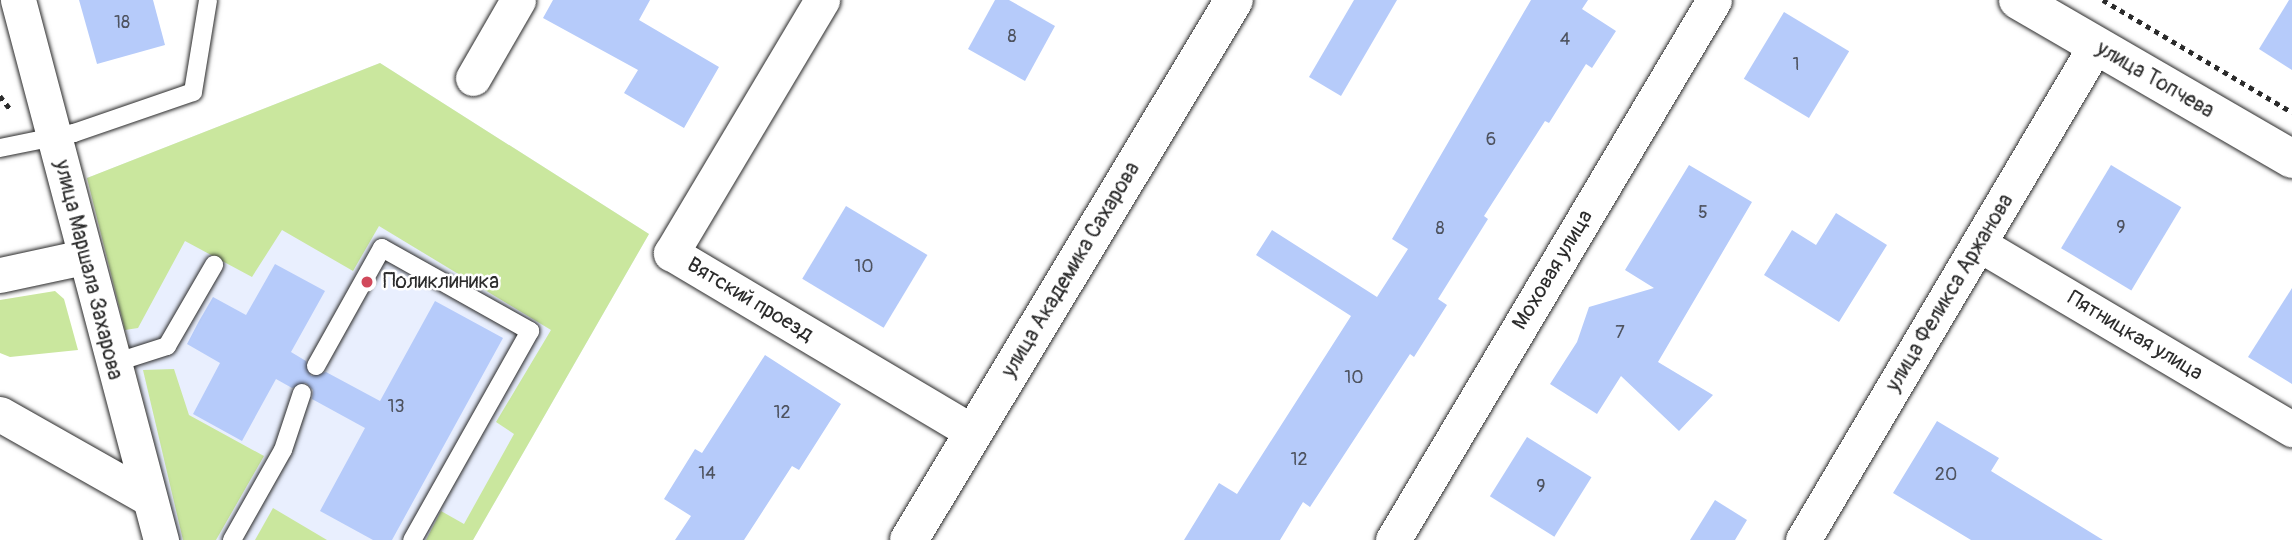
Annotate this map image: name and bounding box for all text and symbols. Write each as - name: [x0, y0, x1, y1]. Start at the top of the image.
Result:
- house number: 18: [114, 12, 130, 34]
- house number: 8: [1007, 26, 1017, 48]
- house number: 4: [1560, 29, 1570, 51]
- street label: улица Топчева: [2092, 36, 2218, 124]
- house number: 1: [1792, 54, 1800, 76]
- house number: 6: [1486, 129, 1496, 151]
- street label: улица Маршала Захарова: [48, 158, 128, 382]
- street label: улица Академика Сахарова: [997, 158, 1145, 382]
- street label: улица Феликса Аржанова: [1881, 190, 2019, 396]
- house number: 5: [1698, 202, 1708, 224]
- street label: Моховая улица: [1507, 206, 1599, 334]
- house number: 9: [2116, 217, 2126, 239]
- house number: 8: [1435, 218, 1445, 240]
- street label: Вятский проезд: [682, 252, 818, 348]
- house number: 10: [854, 256, 874, 278]
- place label: Поликлиника: [383, 269, 499, 295]
- marker: Поликлиника: [357, 272, 377, 292]
- street label: Пятницкая улица: [2063, 286, 2207, 386]
- house number: 7: [1615, 322, 1625, 344]
- house number: 10: [1344, 367, 1364, 389]
- house number: 13: [387, 396, 405, 418]
- house number: 12: [773, 402, 791, 424]
- house number: 12: [1290, 449, 1308, 471]
- house number: 14: [698, 463, 716, 485]
- house number: 20: [1935, 464, 1957, 486]
- house number: 9: [1536, 476, 1546, 498]

